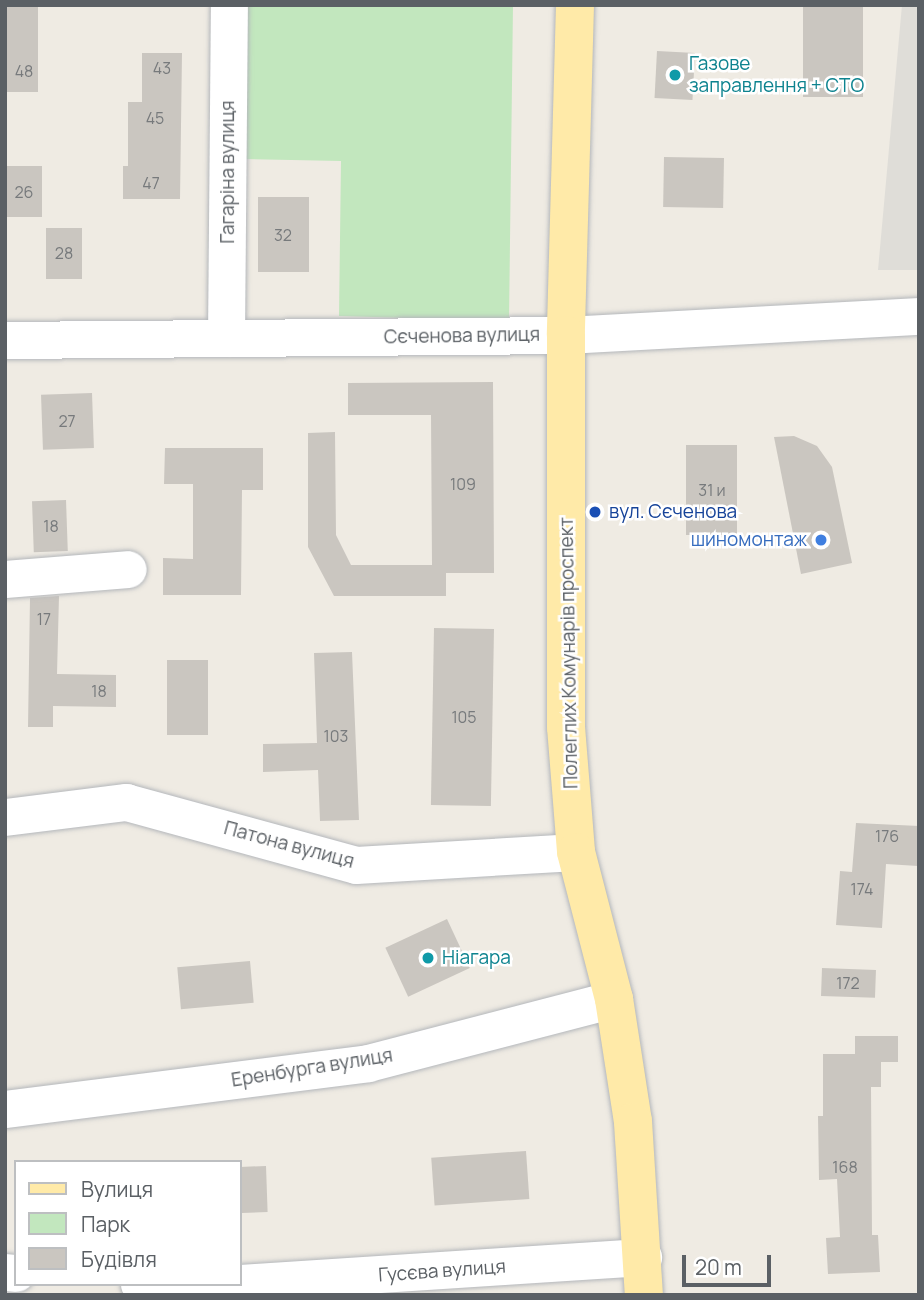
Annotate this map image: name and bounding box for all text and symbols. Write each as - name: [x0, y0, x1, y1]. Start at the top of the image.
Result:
- place label: Газове заправлення + СТО: [689, 53, 864, 97]
- house number: 43: [153, 58, 171, 78]
- house number: 48: [15, 61, 33, 81]
- marker: Газове заправлення + СТО: [667, 67, 683, 83]
- street label: Гагаріна вулиця: [217, 100, 239, 244]
- house number: 45: [146, 108, 164, 128]
- house number: 47: [142, 173, 160, 193]
- house number: 26: [14, 182, 34, 202]
- house number: 32: [274, 225, 292, 245]
- house number: 28: [55, 243, 73, 263]
- street label: Сєченова вулиця: [384, 323, 540, 349]
- house number: 27: [58, 411, 76, 431]
- house number: 109: [450, 474, 476, 494]
- house number: 31 и: [698, 480, 726, 500]
- place label: вул. Сєченова: [609, 501, 737, 523]
- marker: вул. Сєченова: [587, 504, 603, 520]
- house number: 18: [43, 516, 59, 536]
- street label: Полеглих Комунарів проспект: [555, 517, 583, 789]
- place label: шиномонтаж: [691, 529, 807, 551]
- marker: шиномонтаж: [813, 532, 829, 548]
- house number: 17: [37, 609, 51, 629]
- house number: 18: [91, 681, 107, 701]
- house number: 105: [451, 707, 477, 727]
- house number: 103: [324, 726, 348, 746]
- street label: Патона вулиця: [221, 817, 357, 873]
- house number: 176: [875, 826, 899, 846]
- house number: 174: [850, 879, 874, 899]
- place label: Ніагара: [442, 947, 511, 969]
- marker: Ніагара: [420, 950, 436, 966]
- house number: 172: [836, 973, 860, 993]
- street label: Еренбурга вулиця: [230, 1044, 394, 1092]
- house number: 168: [832, 1157, 858, 1177]
- legend: [14, 1160, 242, 1286]
- text: Вулиця: [81, 1175, 153, 1203]
- text: Парк: [81, 1210, 130, 1238]
- scale bar: [686, 1240, 775, 1284]
- text: Будівля: [81, 1245, 157, 1273]
- text: 20 m: [695, 1253, 742, 1281]
- street label: Гусєва вулиця: [377, 1255, 507, 1287]

